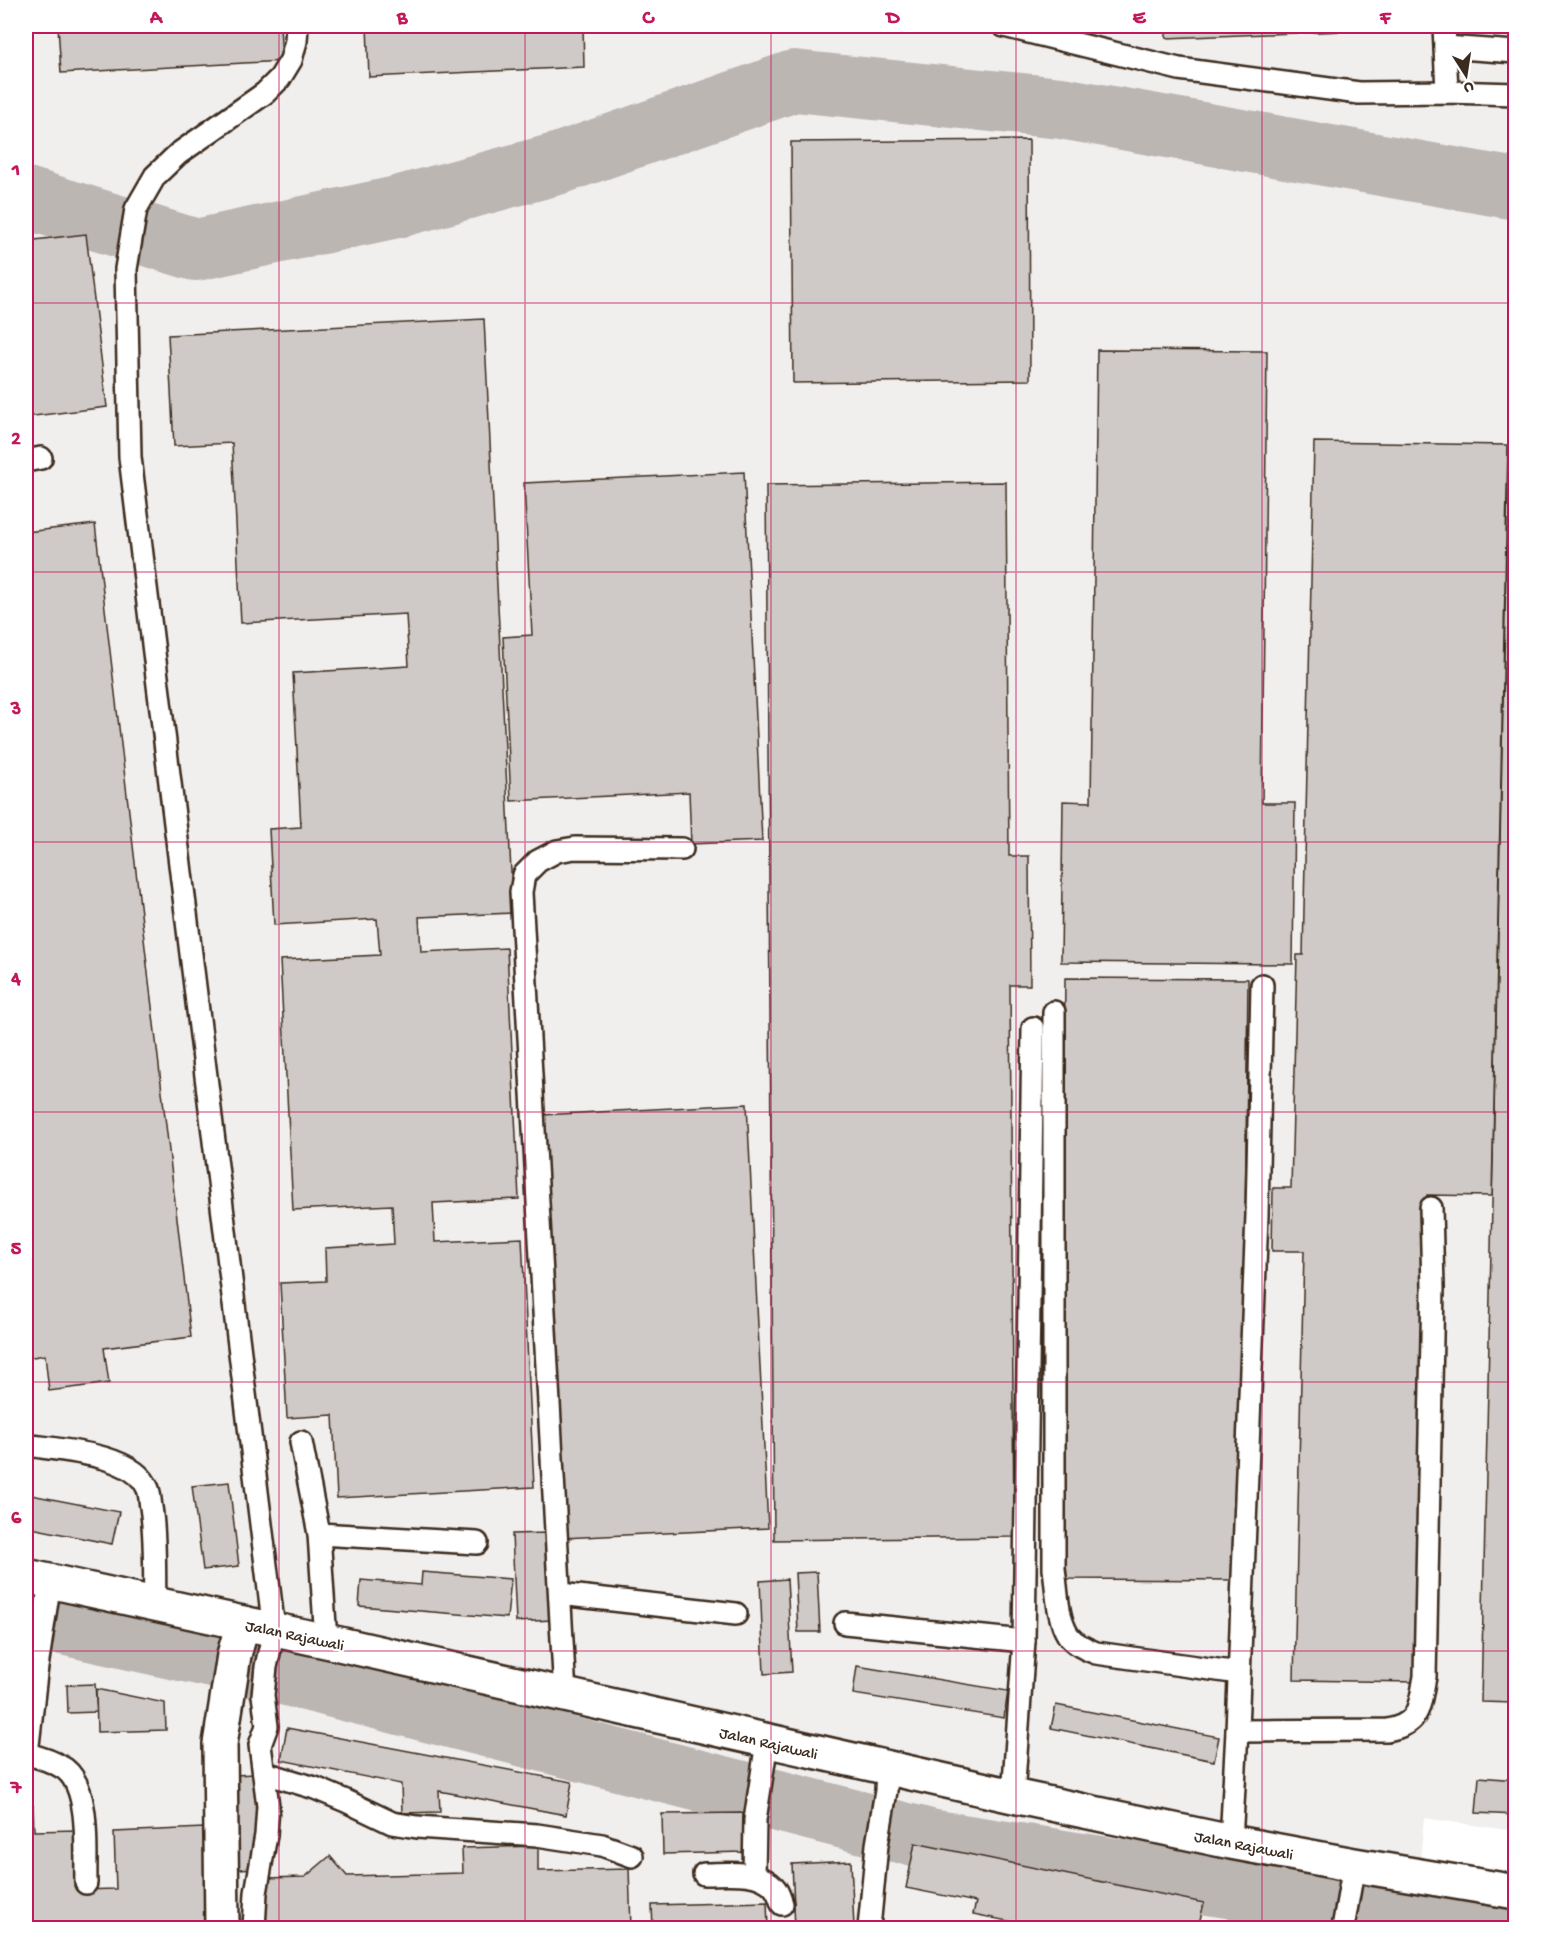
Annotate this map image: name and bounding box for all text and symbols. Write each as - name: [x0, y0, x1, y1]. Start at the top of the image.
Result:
- text: A: [149, 8, 164, 31]
- text: B: [396, 8, 408, 31]
- text: C: [642, 8, 656, 31]
- text: D: [884, 8, 900, 31]
- text: E: [1133, 8, 1147, 31]
- text: F: [1379, 8, 1392, 31]
- north arrow: [1436, 45, 1496, 105]
- text: U: [1461, 76, 1475, 97]
- text: 1: [11, 160, 20, 183]
- text: 2: [11, 429, 21, 452]
- text: 3: [10, 699, 21, 722]
- text: 4: [10, 969, 21, 992]
- text: 5: [11, 1239, 22, 1262]
- text: 6: [11, 1508, 22, 1531]
- street label: Jalan Rajawali: [243, 1618, 345, 1657]
- street label: Jalan Rajawali: [717, 1725, 819, 1766]
- text: 7: [10, 1778, 23, 1801]
- street label: Jalan Rajawali: [1192, 1829, 1294, 1866]

